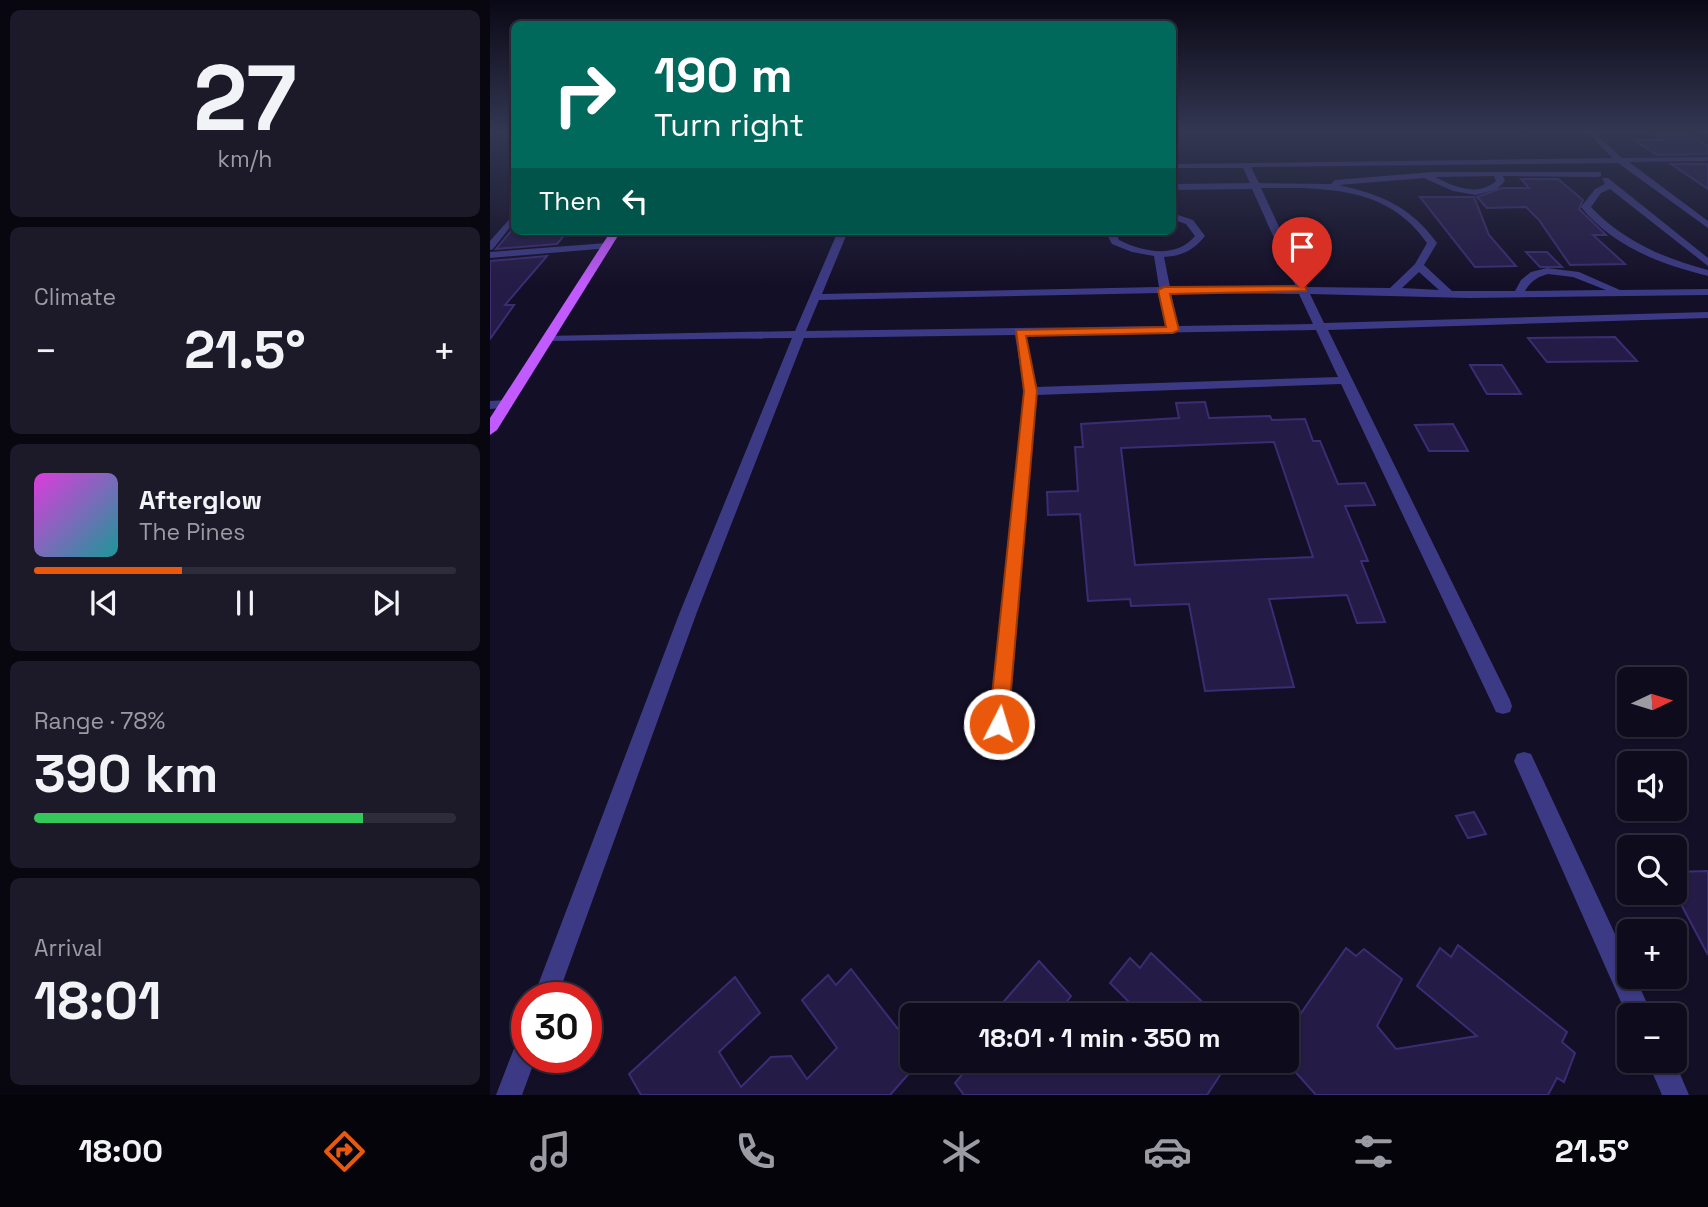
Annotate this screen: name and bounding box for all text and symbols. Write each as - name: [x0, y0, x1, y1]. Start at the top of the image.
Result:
- text: 27: [193, 40, 297, 157]
- text: 190 m: [654, 44, 792, 106]
- icon: right: [539, 49, 630, 140]
- text: Turn right: [654, 105, 804, 145]
- text: km/h: [218, 144, 272, 174]
- icon: left: [616, 182, 654, 220]
- text: Then: [539, 184, 602, 218]
- pin: [1272, 217, 1332, 289]
- icon: arrive: [1283, 228, 1321, 266]
- text: Climate: [34, 282, 116, 312]
- text: 21.5°: [184, 317, 306, 383]
- text: −: [34, 327, 58, 375]
- text: +: [432, 327, 456, 375]
- text: Afterglow: [139, 483, 262, 517]
- text: The Pines: [139, 517, 245, 547]
- icon: previous: [85, 584, 123, 622]
- icon: pause: [226, 584, 264, 622]
- icon: next: [367, 584, 405, 622]
- north arrow: [1617, 667, 1687, 737]
- map controls: [1617, 667, 1687, 1073]
- position arrow: [962, 687, 1036, 761]
- text: Range · 78%: [34, 706, 165, 736]
- text: 390 km: [34, 741, 218, 807]
- button: sound: [1617, 751, 1687, 821]
- button: search: [1617, 835, 1687, 905]
- button: +: [1617, 919, 1687, 989]
- text: Arrival: [34, 933, 102, 963]
- text: 18:01: [34, 968, 161, 1034]
- speed limit sign: 30: [511, 982, 602, 1073]
- button: −: [1617, 1003, 1687, 1073]
- text: 18:01 · 1 min · 350 m: [978, 1021, 1221, 1055]
- icon: directions: [320, 1127, 369, 1176]
- icon: music: [526, 1127, 575, 1176]
- icon: phone: [731, 1127, 780, 1176]
- icon: climate: [937, 1127, 986, 1176]
- icon: car: [1143, 1127, 1192, 1176]
- icon: filters: [1349, 1127, 1398, 1176]
- text: 18:00: [78, 1131, 163, 1171]
- text: 21.5°: [1555, 1131, 1629, 1171]

